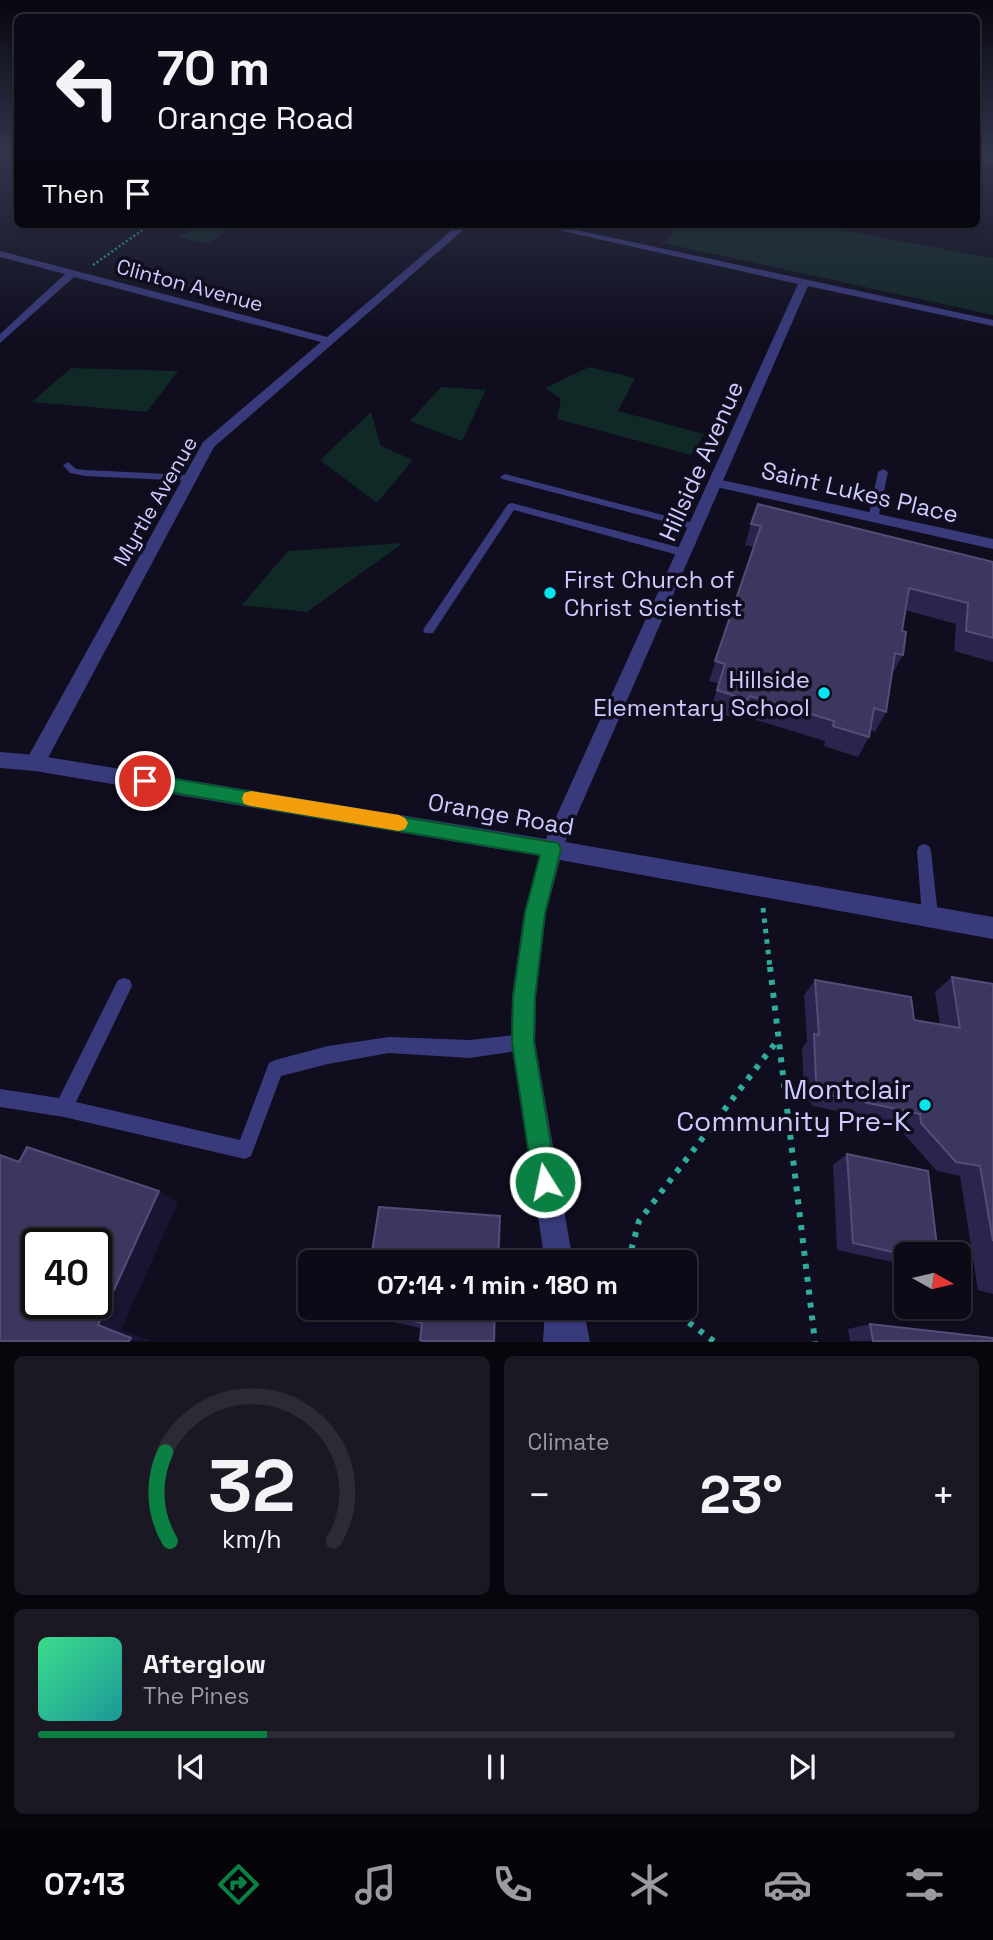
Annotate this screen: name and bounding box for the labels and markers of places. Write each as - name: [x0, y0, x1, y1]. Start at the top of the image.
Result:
- place label: First Church of Christ Scientist: [564, 564, 742, 623]
- marker: First Church of Christ Scientist: [542, 585, 558, 601]
- place label: Hillside Elementary School: [593, 664, 810, 723]
- marker: Hillside Elementary School: [816, 685, 832, 701]
- pin: [115, 751, 175, 811]
- place label: Montclair Community Pre-K: [676, 1071, 911, 1139]
- marker: Montclair Community Pre-K: [917, 1097, 933, 1113]

